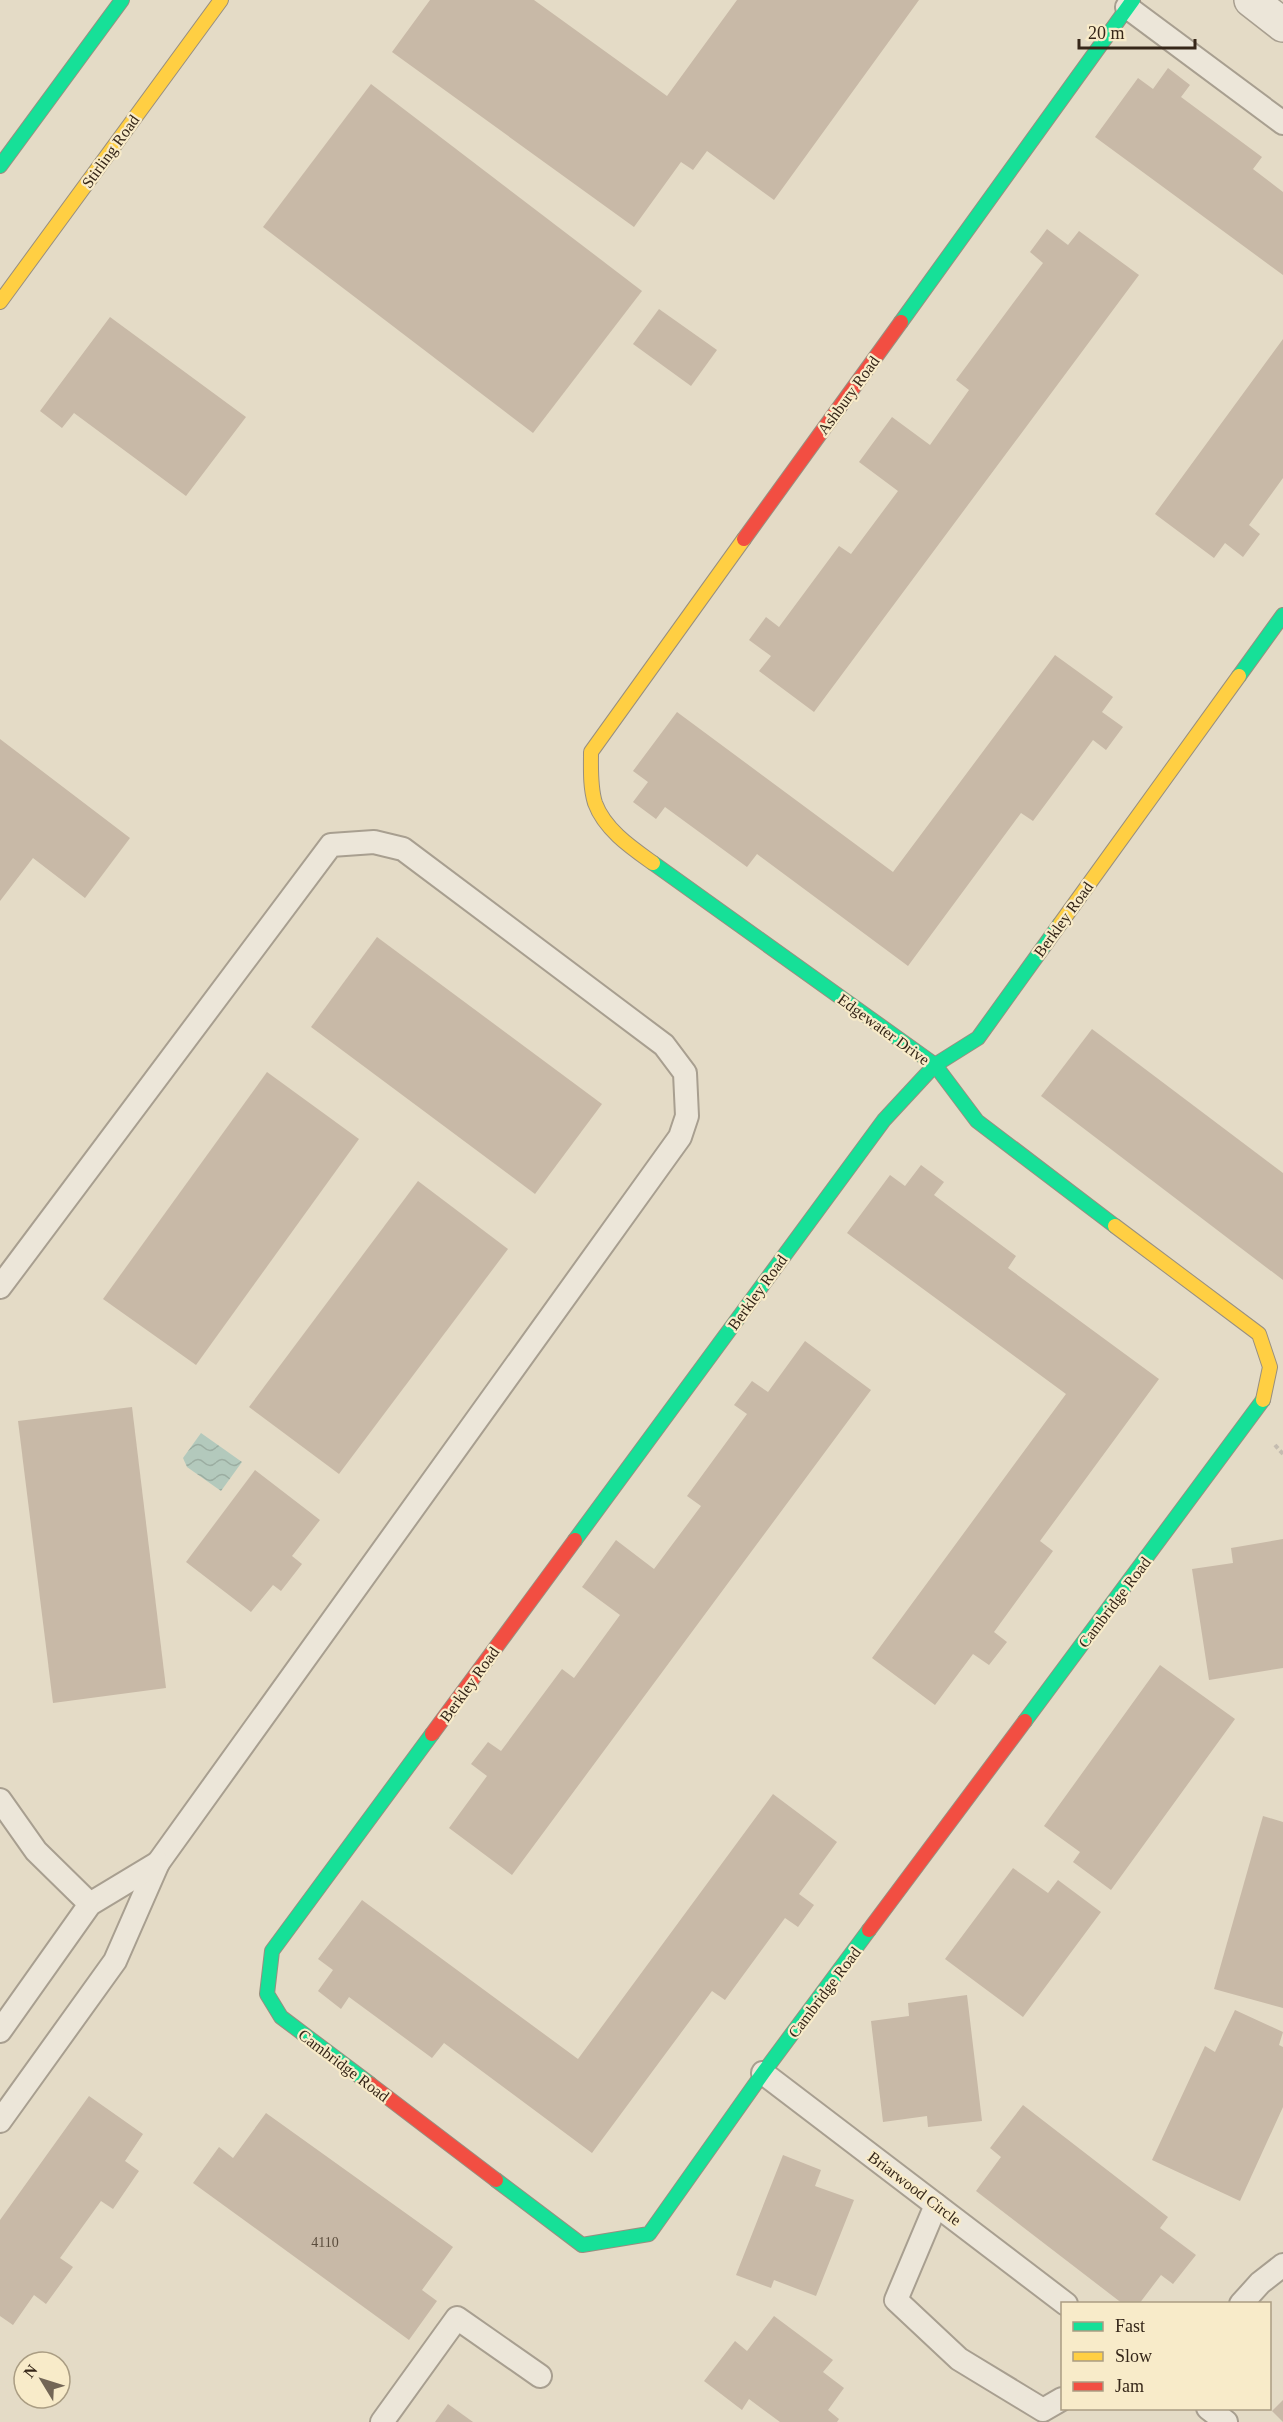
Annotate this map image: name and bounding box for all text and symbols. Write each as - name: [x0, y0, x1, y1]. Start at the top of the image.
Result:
- scale bar: [1079, 12, 1194, 50]
- text: 20 m: [1088, 23, 1125, 43]
- street label: Stirling Road: [78, 112, 143, 192]
- street label: Ashbury Road: [814, 353, 883, 438]
- street label: Berkley Road: [1031, 879, 1097, 961]
- street label: Edgewater Drive: [834, 991, 933, 1069]
- street label: Berkley Road: [725, 1252, 791, 1334]
- street label: Cambridge Road: [1075, 1554, 1155, 1651]
- street label: Berkley Road: [437, 1644, 503, 1726]
- street label: Cambridge Road: [785, 1944, 865, 2041]
- street label: Cambridge Road: [295, 2026, 392, 2106]
- street label: Briarwood Circle: [865, 2148, 964, 2229]
- house number: 4110: [311, 2235, 339, 2250]
- legend: [1061, 2302, 1271, 2410]
- text: Fast: [1115, 2316, 1145, 2336]
- text: Slow: [1115, 2346, 1152, 2366]
- north arrow: [12, 2350, 72, 2410]
- text: N: [20, 2361, 41, 2381]
- text: Jam: [1115, 2376, 1144, 2396]

